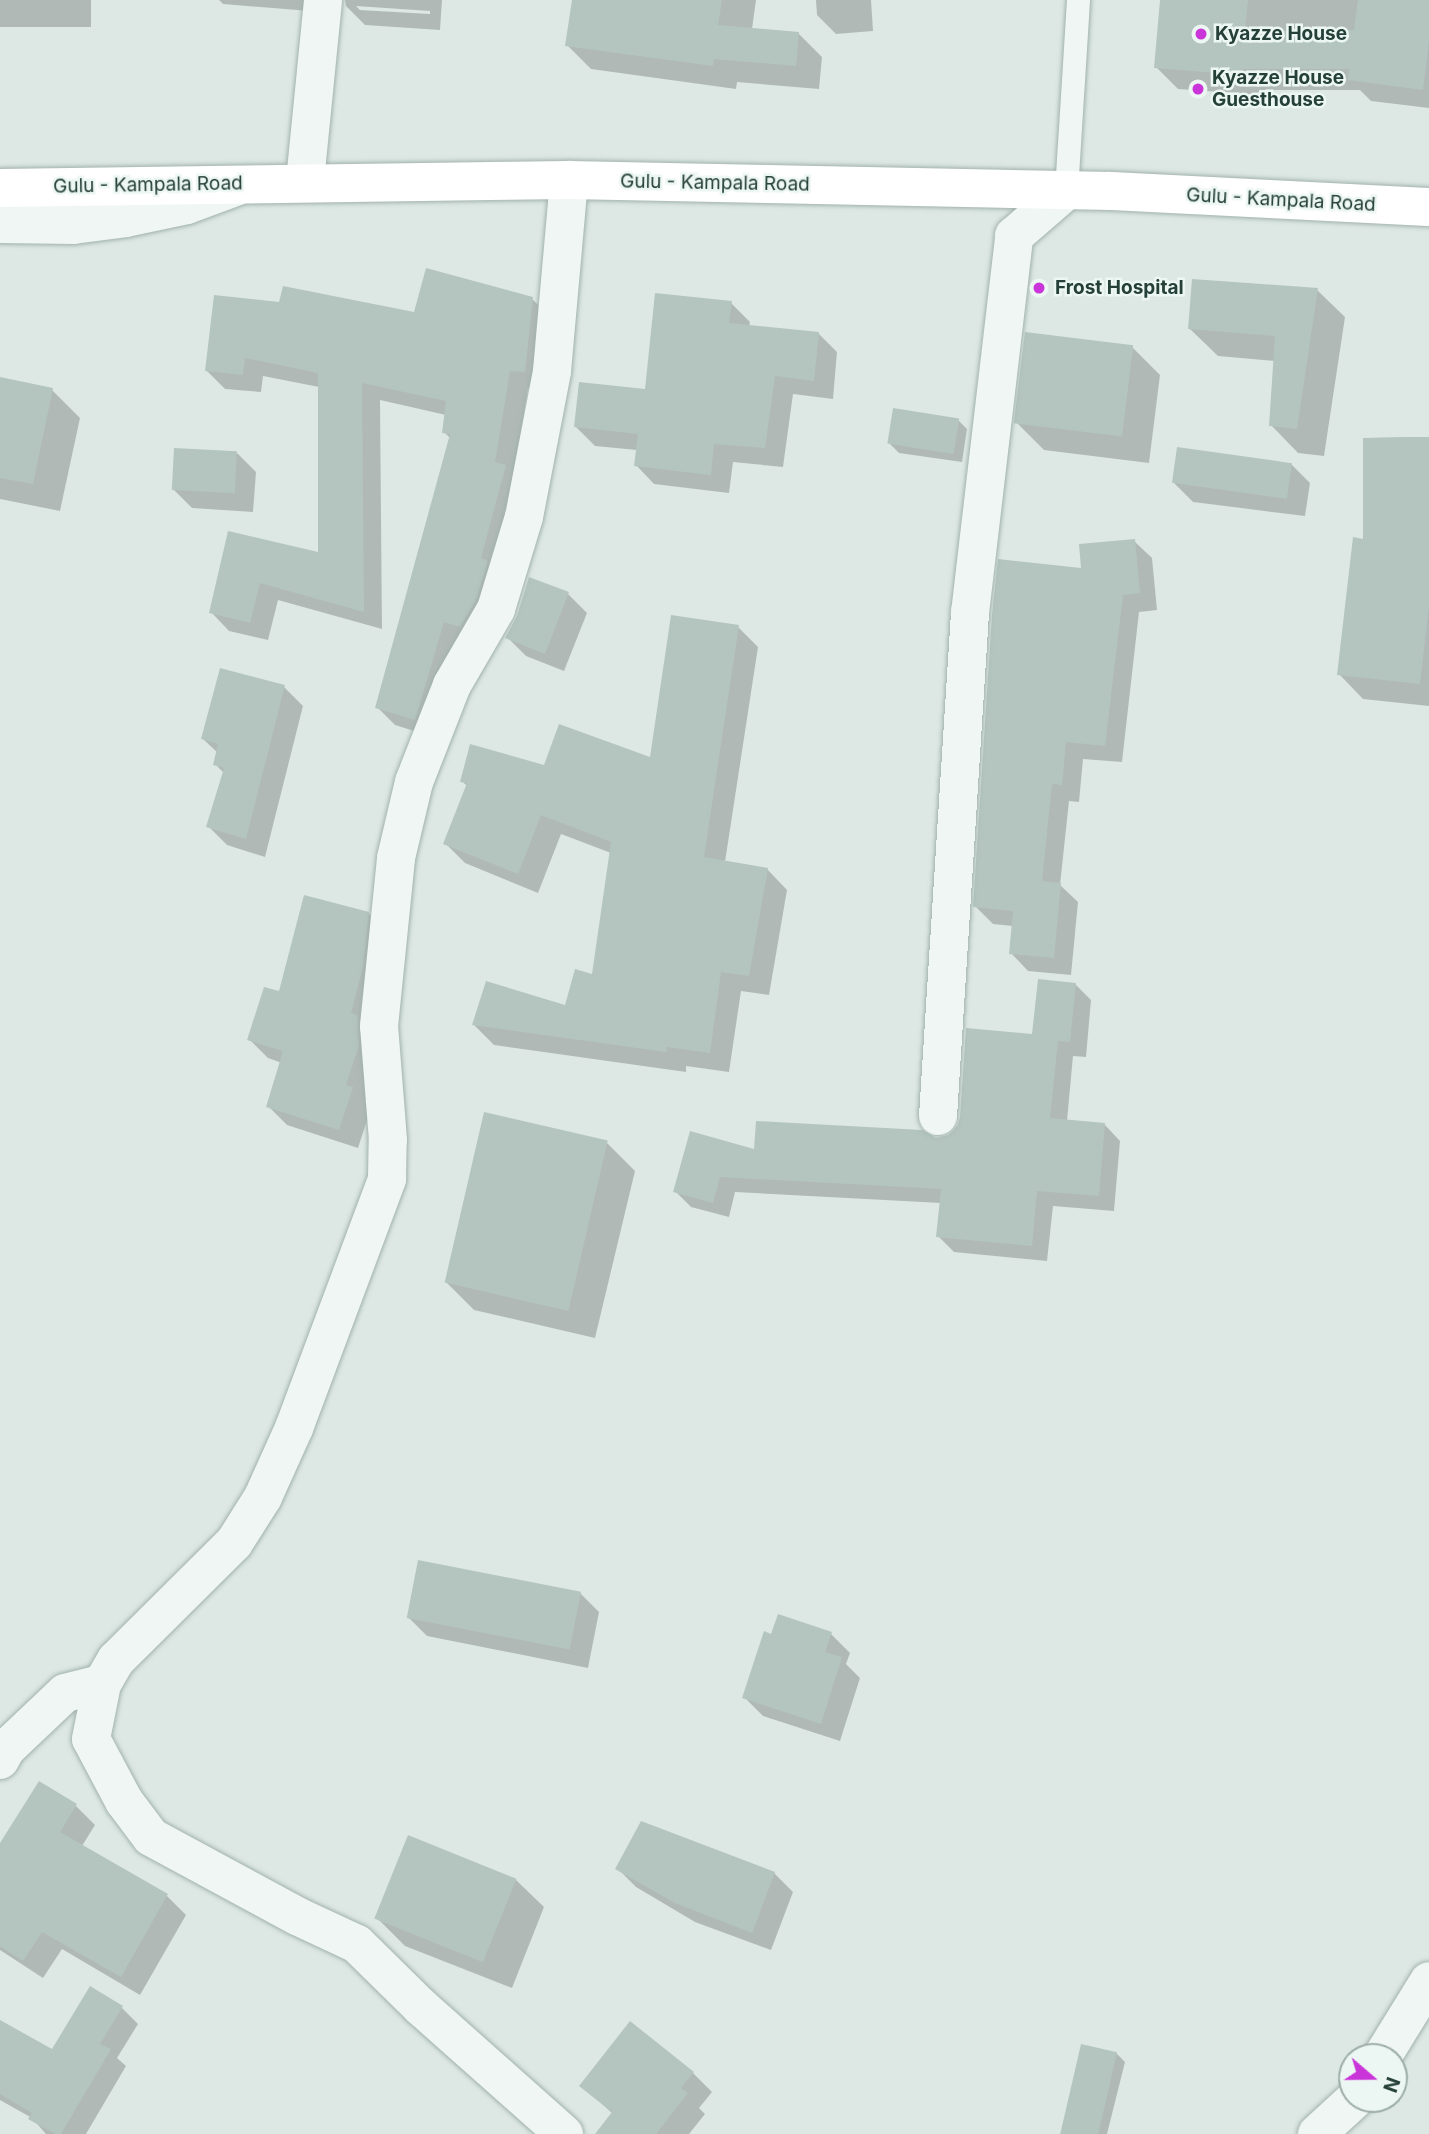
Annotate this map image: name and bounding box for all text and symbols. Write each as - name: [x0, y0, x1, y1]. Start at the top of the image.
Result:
- place label: Kyazze House: [1215, 23, 1347, 45]
- marker: Kyazze House: [1193, 26, 1209, 42]
- place label: Kyazze House Guesthouse: [1212, 67, 1344, 111]
- marker: Kyazze House Guesthouse: [1190, 81, 1206, 97]
- street label: Gulu - Kampala Road: [620, 170, 810, 196]
- street label: Gulu - Kampala Road: [53, 172, 243, 198]
- street label: Gulu - Kampala Road: [1186, 184, 1376, 216]
- place label: Frost Hospital: [1055, 277, 1184, 299]
- marker: Frost Hospital: [1029, 278, 1049, 298]
- north arrow: [1338, 2043, 1408, 2113]
- text: N: [1378, 2074, 1405, 2095]

